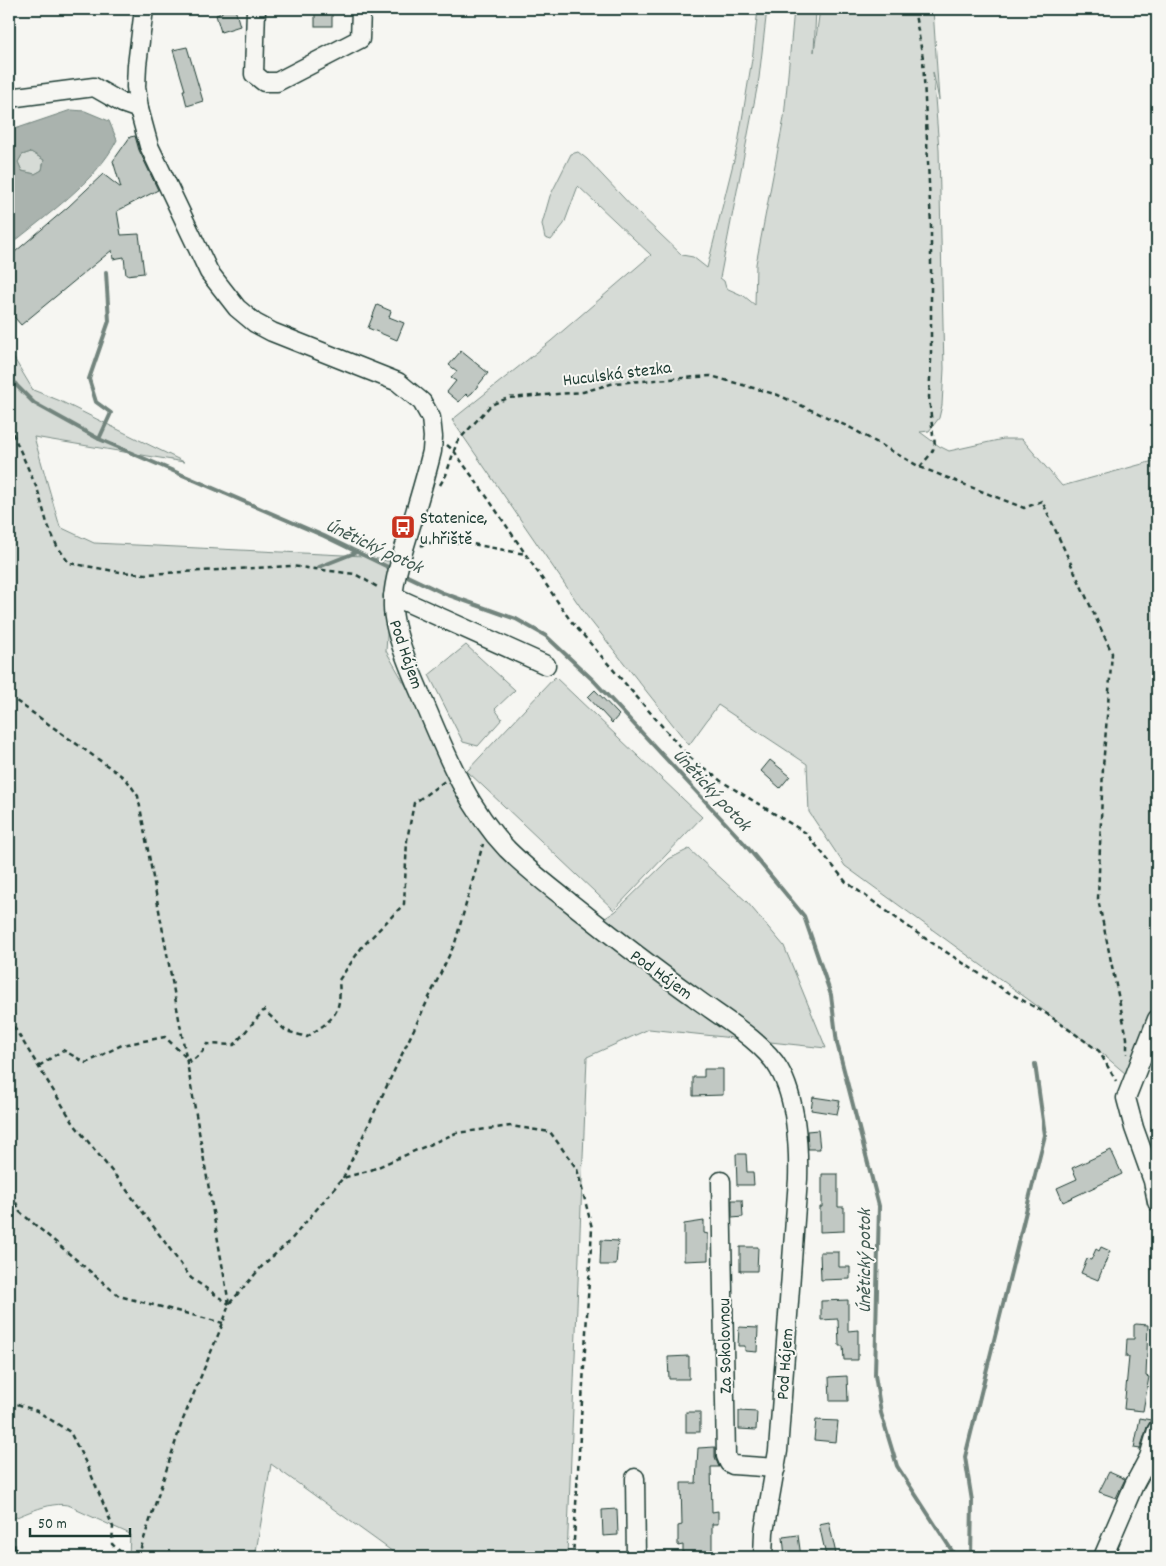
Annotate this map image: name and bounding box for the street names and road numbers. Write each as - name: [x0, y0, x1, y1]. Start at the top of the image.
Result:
- street label: Huculská stezka: [562, 356, 674, 395]
- street label: Pod Hájem: [381, 617, 428, 693]
- street label: Pod Hájem: [624, 945, 697, 1007]
- street label: Za Sokolovnou: [713, 1298, 740, 1394]
- street label: Pod Hájem: [772, 1327, 801, 1401]

